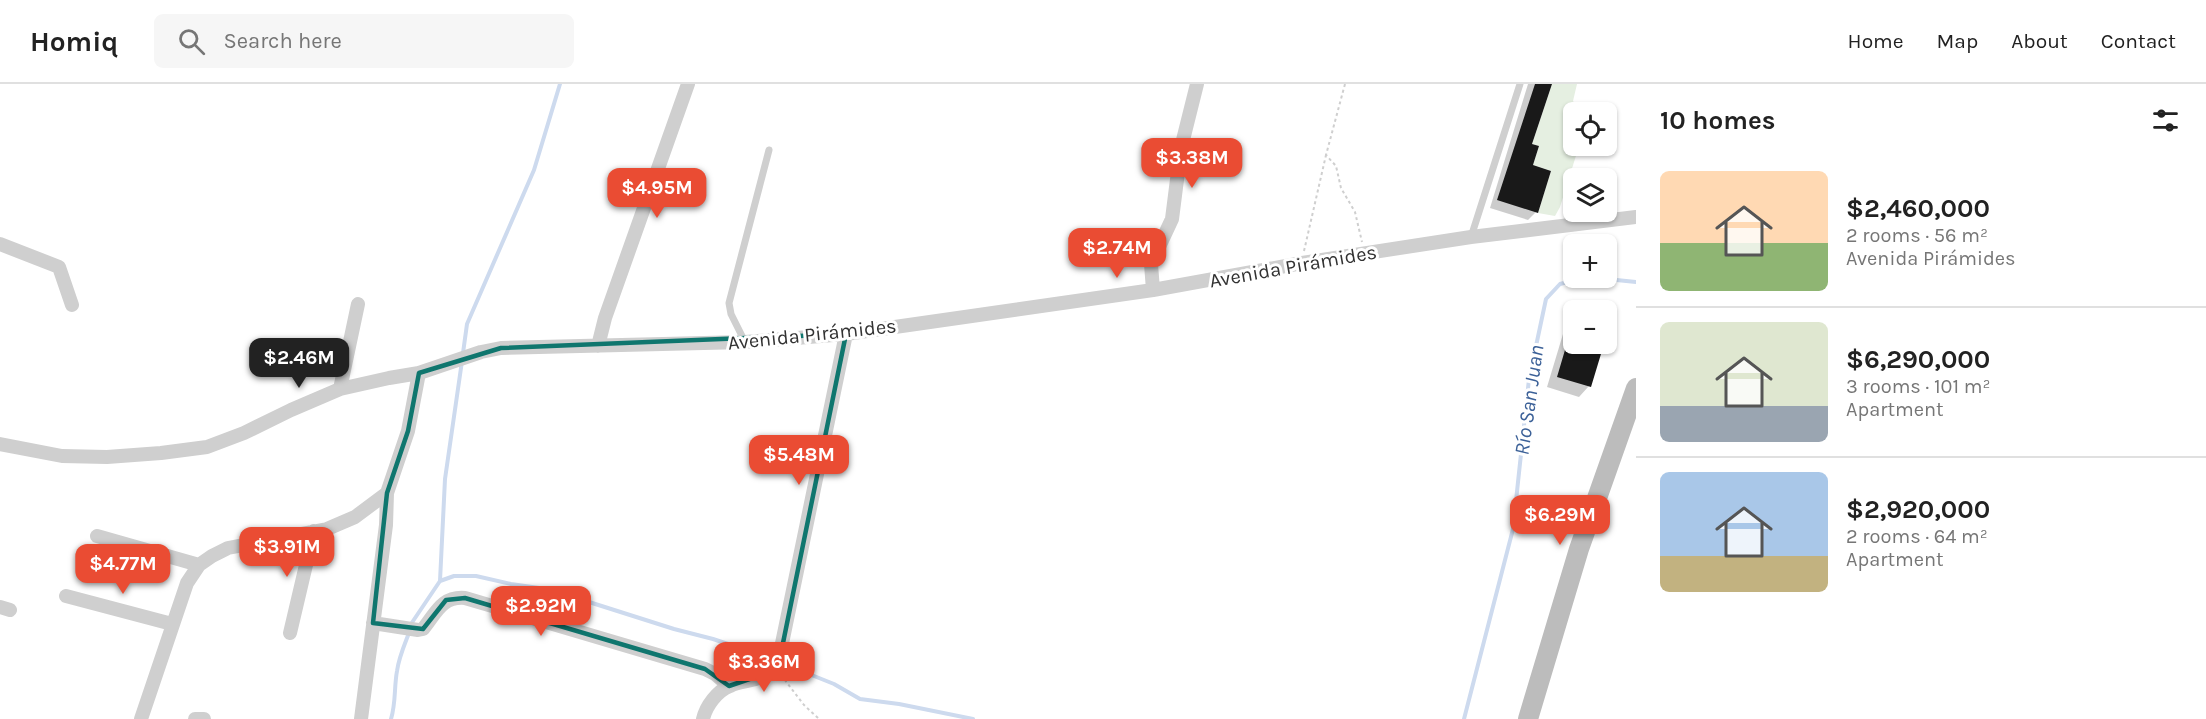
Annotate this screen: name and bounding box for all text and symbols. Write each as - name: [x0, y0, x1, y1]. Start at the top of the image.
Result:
- search box: [154, 14, 574, 68]
- text: Homiq: [30, 25, 118, 58]
- icon: search: [175, 25, 208, 58]
- text: Search here: [223, 28, 342, 54]
- text: Home: [1848, 29, 1904, 53]
- text: Map: [1937, 29, 1978, 53]
- text: About: [2011, 29, 2068, 53]
- text: Contact: [2101, 29, 2176, 53]
- map controls: [1563, 102, 1617, 354]
- button: locate: [1563, 102, 1617, 156]
- icon: filters: [2149, 104, 2182, 137]
- text: 10 homes: [1660, 105, 1775, 136]
- pin: $3.38M: [1143, 138, 1241, 189]
- text: $3.38M: [1155, 146, 1229, 169]
- pin: $4.95M: [608, 168, 706, 219]
- button: layers: [1563, 168, 1617, 222]
- text: $4.95M: [621, 176, 693, 199]
- text: $2,460,000: [1846, 193, 1990, 224]
- icon: home: [1708, 195, 1780, 267]
- text: 2 rooms · 56 m²: [1846, 224, 1988, 247]
- pin: $2.74M: [1068, 228, 1166, 279]
- button: +: [1563, 234, 1617, 288]
- text: $2.74M: [1082, 236, 1152, 259]
- street label: Avenida Pirámides: [1208, 240, 1379, 293]
- text: Avenida Pirámides: [1846, 247, 2016, 270]
- button: −: [1563, 300, 1617, 354]
- street label: Avenida Pirámides: [727, 314, 898, 355]
- pin: $2.46M: [250, 338, 348, 389]
- water label: Río San Juan: [1509, 343, 1549, 457]
- text: $6,290,000: [1846, 344, 1990, 375]
- text: $2.46M: [263, 346, 335, 369]
- icon: home: [1708, 346, 1780, 418]
- text: 3 rooms · 101 m²: [1846, 375, 1991, 398]
- text: Apartment: [1846, 398, 1944, 421]
- pin: $5.48M: [750, 435, 848, 486]
- text: $5.48M: [763, 443, 835, 466]
- text: $2,920,000: [1846, 494, 1990, 525]
- pin: $6.29M: [1511, 495, 1609, 546]
- icon: home: [1708, 496, 1780, 568]
- text: $6.29M: [1524, 503, 1596, 526]
- text: 2 rooms · 64 m²: [1846, 525, 1988, 548]
- pin: $3.91M: [238, 527, 336, 578]
- text: $3.91M: [253, 535, 321, 558]
- pin: $4.77M: [74, 544, 172, 595]
- text: Apartment: [1846, 548, 1944, 571]
- text: $4.77M: [89, 552, 157, 575]
- pin: $2.92M: [492, 586, 590, 637]
- text: $2.92M: [505, 594, 577, 617]
- pin: $3.36M: [715, 642, 813, 693]
- text: $3.36M: [728, 650, 800, 673]

